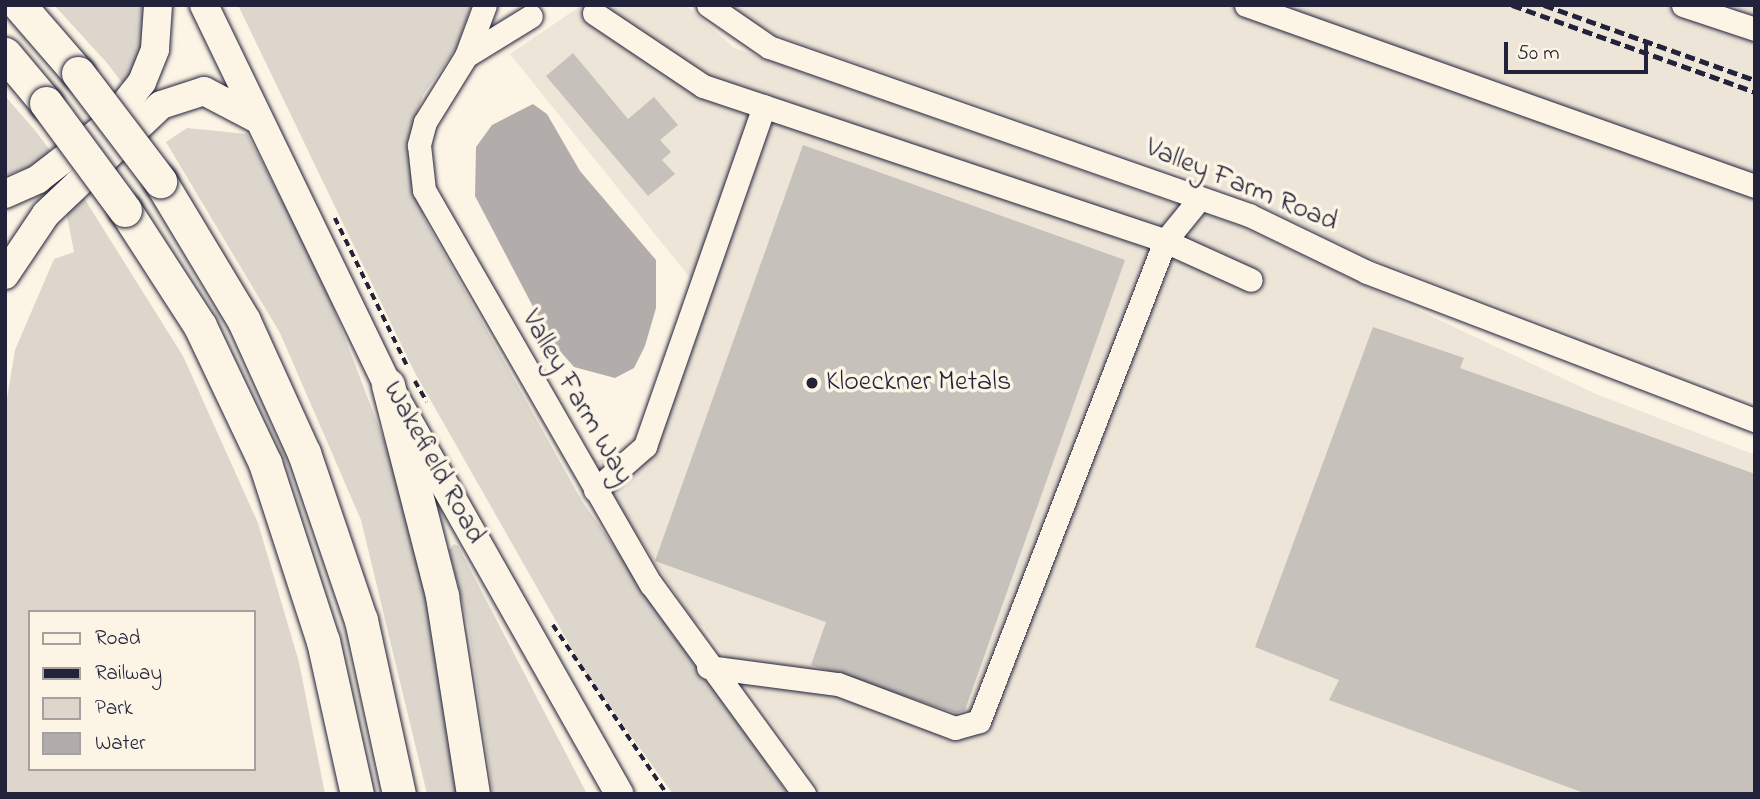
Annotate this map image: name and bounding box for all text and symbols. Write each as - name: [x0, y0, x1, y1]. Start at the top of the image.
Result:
- scale bar: [1508, 28, 1652, 72]
- text: 50 m: [1517, 39, 1560, 69]
- street label: Valley Farm Road: [1140, 132, 1342, 240]
- street label: Valley Farm Way: [512, 305, 640, 491]
- place label: Kloeckner Metals: [826, 366, 1011, 400]
- marker: Kloeckner Metals: [804, 375, 820, 391]
- street label: Wakefield Road: [375, 376, 491, 550]
- legend: [28, 610, 256, 771]
- text: Road: [95, 624, 141, 654]
- text: Railway: [95, 659, 162, 689]
- text: Park: [95, 694, 133, 724]
- text: Water: [95, 729, 146, 759]

